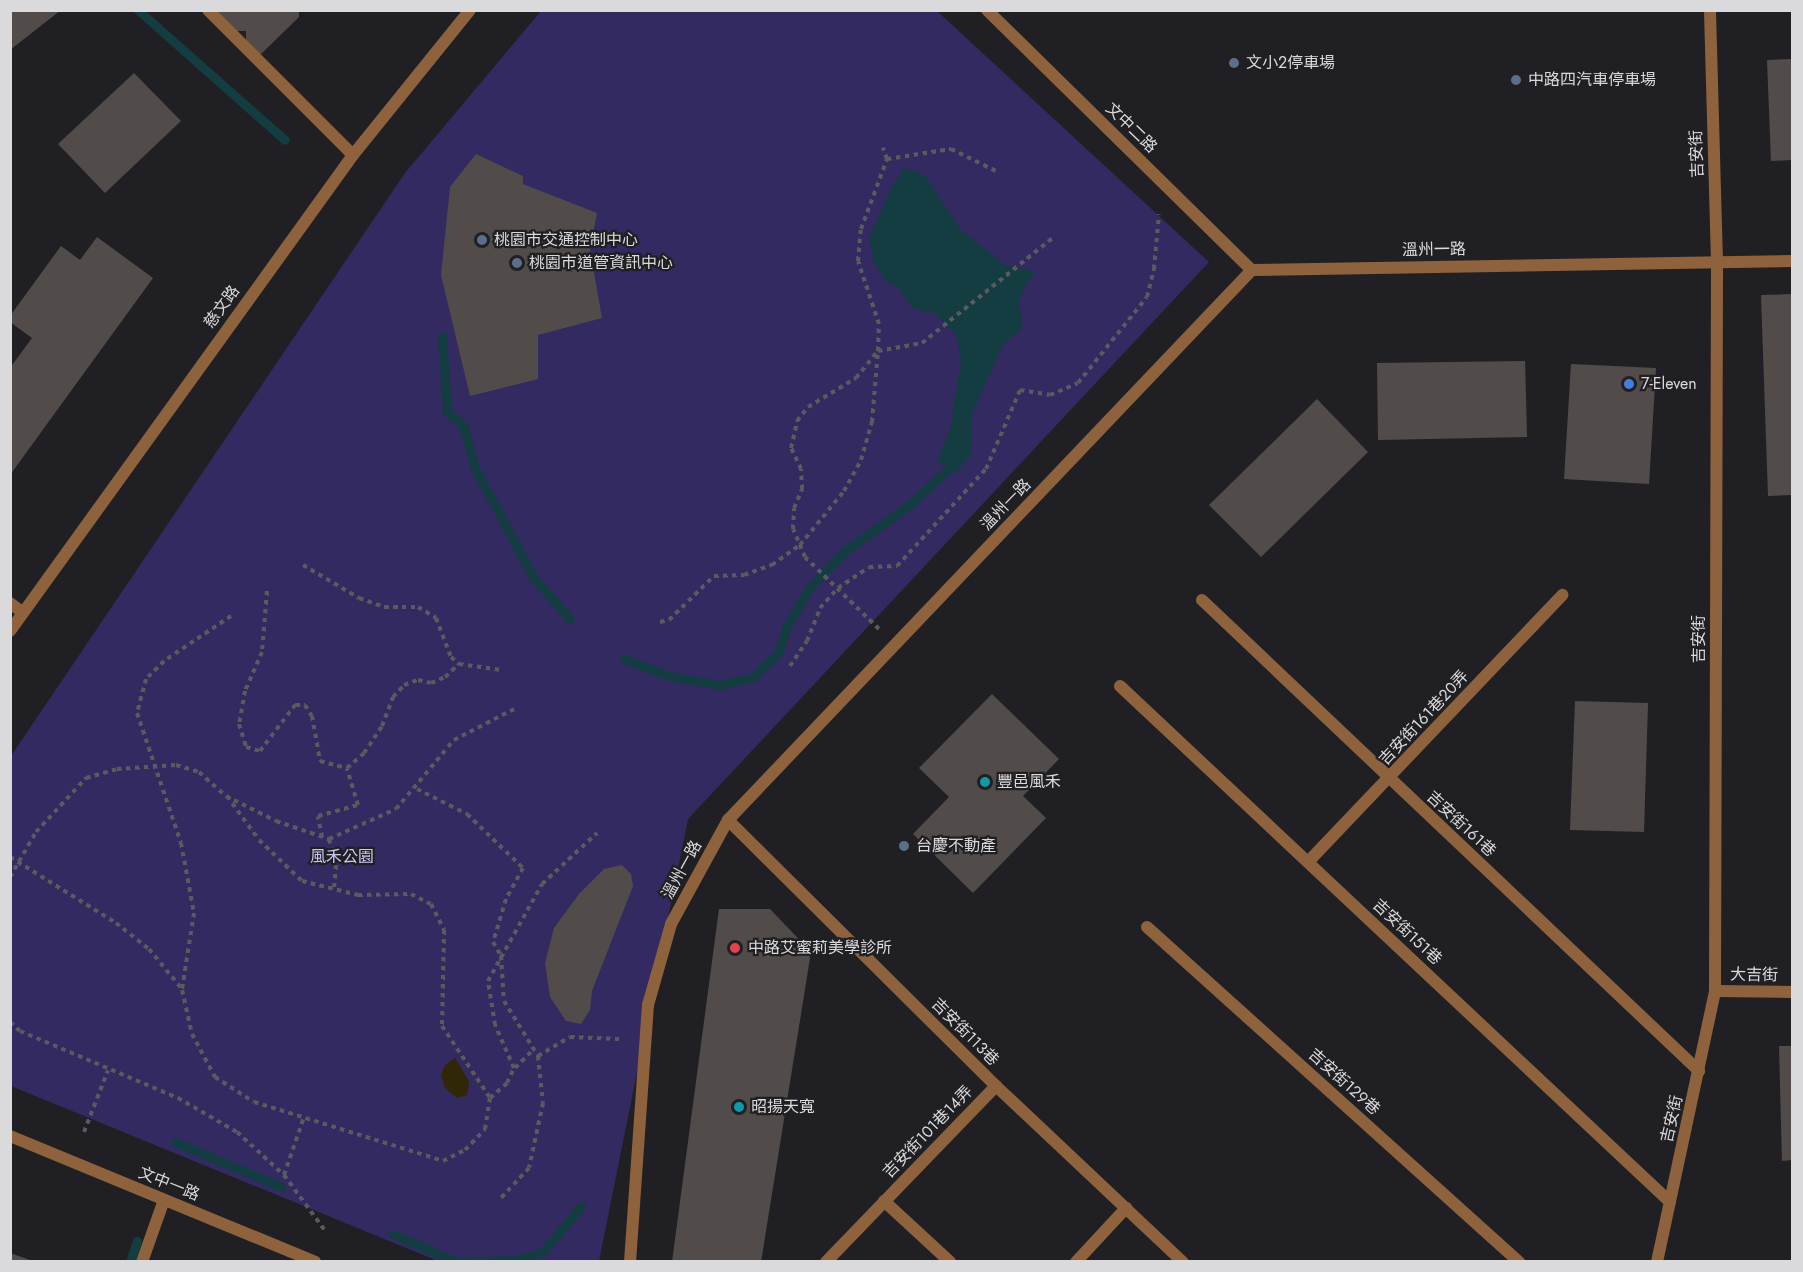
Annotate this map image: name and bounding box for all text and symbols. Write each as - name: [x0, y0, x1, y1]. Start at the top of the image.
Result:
- place label: 文小2停車場: [1246, 53, 1335, 73]
- marker: 文小2停車場: [1227, 56, 1241, 70]
- place label: 中路四汽車停車場: [1528, 70, 1656, 90]
- marker: 中路四汽車停車場: [1509, 73, 1523, 87]
- street label: 文中二路: [1101, 99, 1161, 157]
- street label: 吉安街: [1687, 130, 1707, 178]
- place label: 桃園市交通控制中心: [494, 230, 638, 250]
- marker: 桃園市交通控制中心: [475, 233, 489, 247]
- street label: 溫州一路: [1402, 240, 1466, 260]
- place label: 桃園市道管資訊中心: [529, 253, 673, 273]
- marker: 桃園市道管資訊中心: [510, 256, 524, 270]
- street label: 慈文路: [200, 282, 244, 332]
- place label: 7-Eleven: [1641, 374, 1697, 394]
- marker: 7-Eleven: [1622, 377, 1636, 391]
- street label: 溫州一路: [977, 475, 1035, 535]
- street label: 吉安街: [1689, 615, 1709, 663]
- street label: 吉安街161巷20弄: [1375, 667, 1473, 769]
- place label: 豐邑風禾: [997, 772, 1061, 792]
- marker: 豐邑風禾: [978, 775, 992, 789]
- street label: 吉安街161巷: [1422, 787, 1500, 861]
- place label: 台慶不動產: [916, 836, 996, 856]
- street label: 溫州一路: [658, 837, 706, 903]
- marker: 台慶不動產: [897, 839, 911, 853]
- park label: 風禾公園: [310, 847, 374, 867]
- street label: 吉安街151巷: [1368, 895, 1446, 969]
- place label: 中路艾蜜莉美學診所: [748, 938, 892, 958]
- marker: 中路艾蜜莉美學診所: [726, 939, 744, 957]
- street label: 大吉街: [1730, 965, 1778, 985]
- street label: 吉安街113巷: [927, 994, 1003, 1070]
- street label: 吉安街129巷: [1304, 1045, 1384, 1119]
- street label: 吉安街101巷14弄: [879, 1082, 977, 1182]
- street label: 吉安街: [1657, 1093, 1687, 1145]
- place label: 昭揚天寬: [751, 1097, 815, 1117]
- marker: 昭揚天寬: [732, 1100, 746, 1114]
- street label: 文中一路: [136, 1163, 202, 1205]

